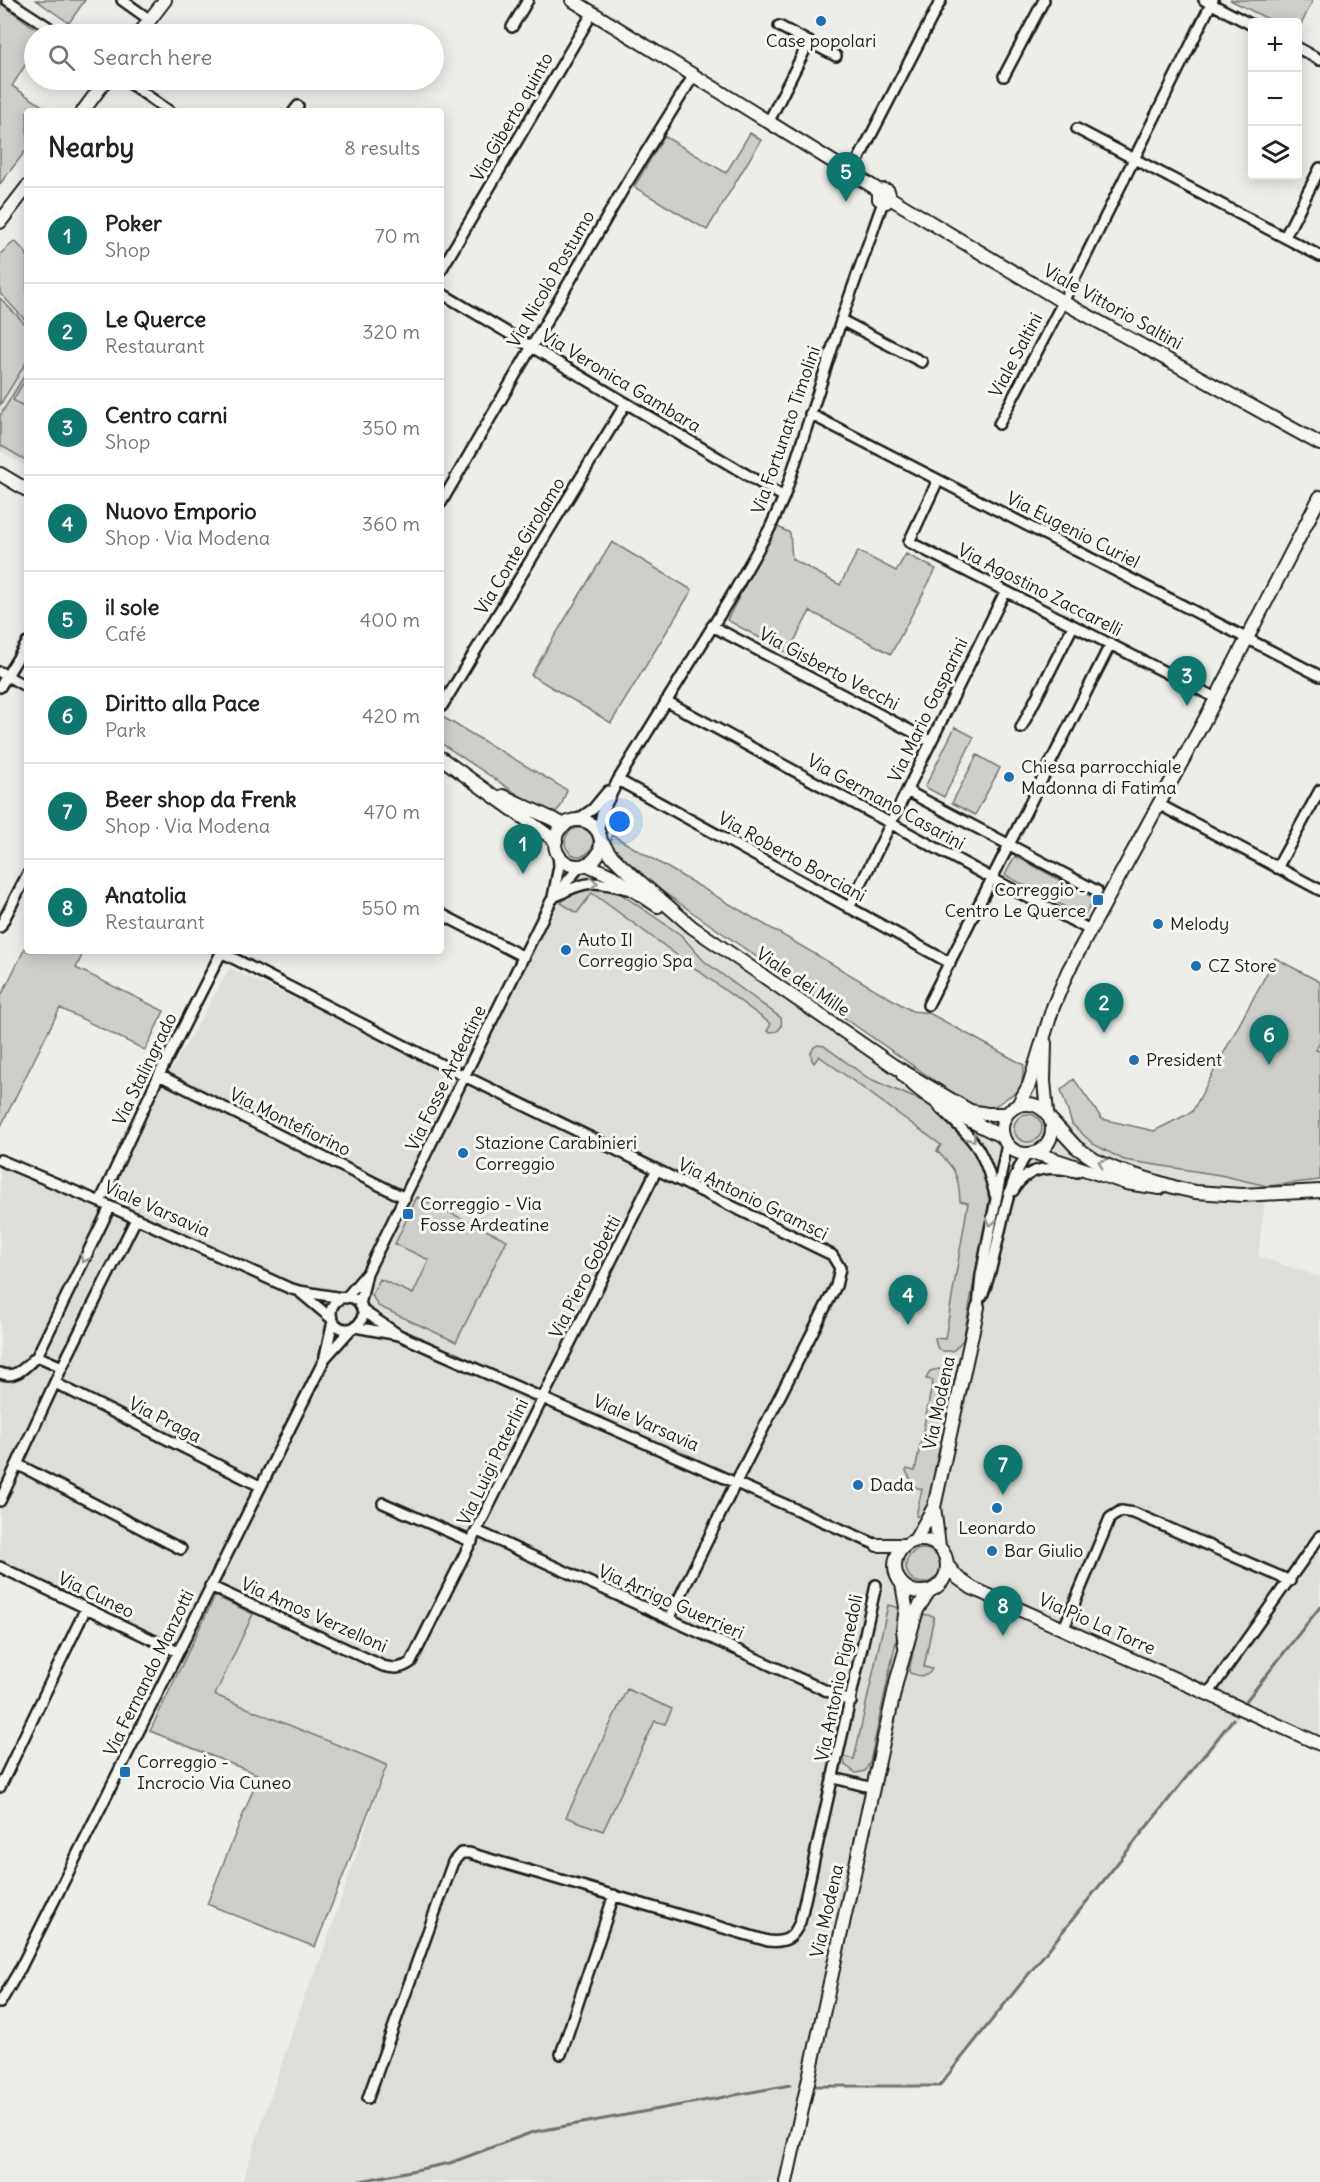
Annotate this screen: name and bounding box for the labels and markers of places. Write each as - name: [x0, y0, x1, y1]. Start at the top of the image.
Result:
- marker: Case popolari: [814, 14, 828, 28]
- place label: Case popolari: [766, 29, 876, 52]
- pin: 5: [826, 152, 866, 202]
- pin: 3: [1168, 656, 1206, 706]
- place label: Chiesa parrocchiale Madonna di Fatima: [1021, 755, 1182, 799]
- marker: Chiesa parrocchiale Madonna di Fatima: [1002, 770, 1016, 784]
- pin: 1: [504, 824, 542, 874]
- place label: Correggio - Centro Le Querce: [944, 878, 1086, 922]
- marker: Correggio - Centro Le Querce: [1091, 893, 1105, 907]
- place label: Melody: [1170, 912, 1229, 935]
- marker: Melody: [1151, 917, 1165, 931]
- place label: Auto Il Correggio Spa: [578, 928, 693, 972]
- marker: Auto Il Correggio Spa: [559, 943, 573, 957]
- place label: CZ Store: [1208, 954, 1277, 977]
- marker: CZ Store: [1189, 959, 1203, 973]
- pin: 2: [1084, 984, 1124, 1033]
- pin: 6: [1250, 1016, 1288, 1065]
- place label: President: [1146, 1048, 1222, 1071]
- marker: President: [1127, 1053, 1141, 1067]
- place label: Stazione Carabinieri Correggio: [475, 1131, 637, 1175]
- marker: Stazione Carabinieri Correggio: [456, 1146, 470, 1160]
- place label: Correggio - Via Fosse Ardeatine: [420, 1192, 549, 1236]
- marker: Correggio - Via Fosse Ardeatine: [401, 1207, 415, 1221]
- pin: 4: [888, 1276, 928, 1325]
- pin: 7: [984, 1446, 1022, 1495]
- place label: Dada: [870, 1473, 914, 1496]
- marker: Dada: [851, 1478, 865, 1492]
- marker: Leonardo: [990, 1501, 1004, 1515]
- place label: Leonardo: [958, 1516, 1036, 1539]
- place label: Bar Giulio: [1004, 1539, 1083, 1562]
- marker: Bar Giulio: [985, 1544, 999, 1558]
- pin: 8: [984, 1586, 1022, 1636]
- place label: Correggio - Incrocio Via Cuneo: [137, 1750, 291, 1794]
- marker: Correggio - Incrocio Via Cuneo: [118, 1765, 132, 1779]

